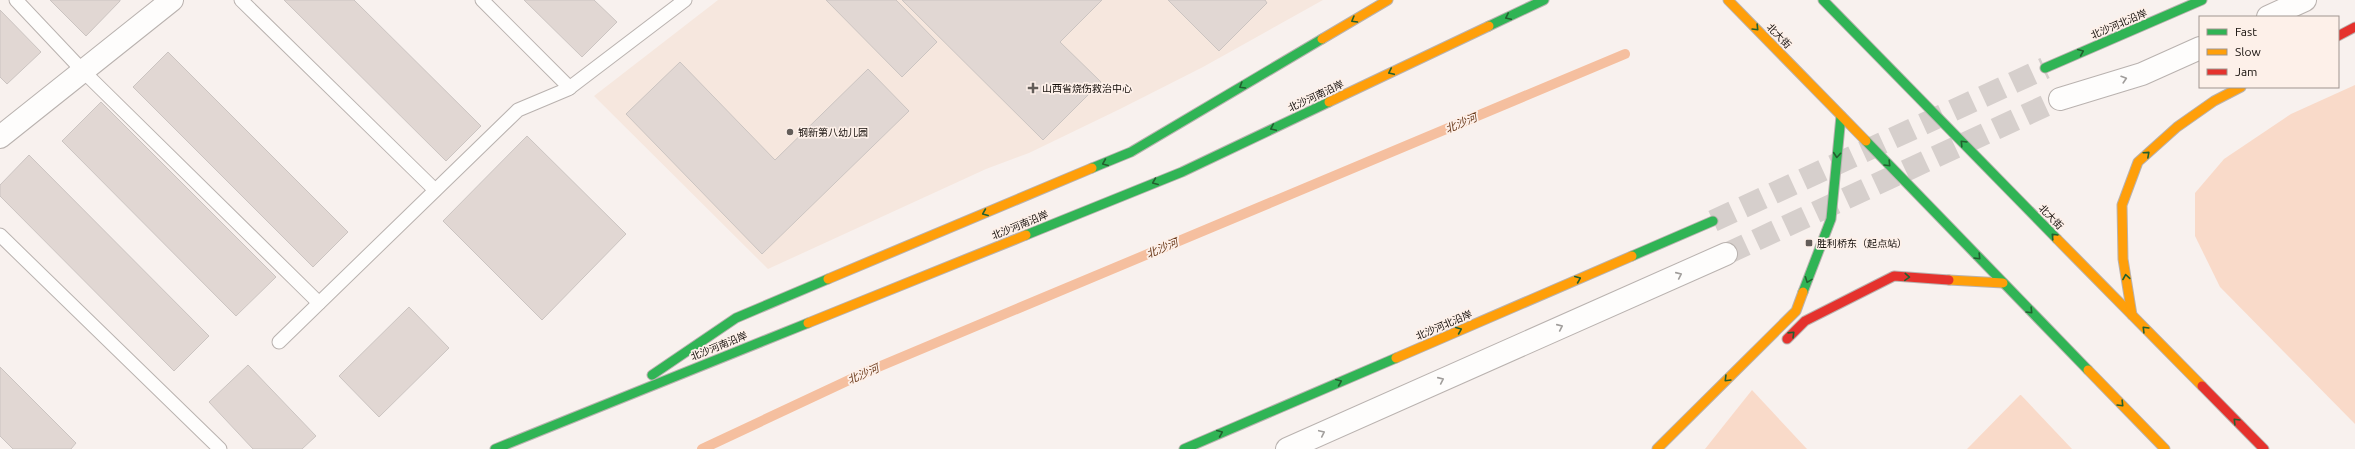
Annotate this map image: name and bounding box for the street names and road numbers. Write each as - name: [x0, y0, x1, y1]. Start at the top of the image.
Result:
- street label: 北沙河北沿岸: [2089, 7, 2149, 41]
- street label: 北大街: [1765, 21, 1793, 51]
- street label: 北沙河南沿岸: [1286, 78, 1346, 114]
- street label: 北大街: [2037, 202, 2065, 232]
- street label: 北沙河南沿岸: [990, 209, 1050, 241]
- street label: 北沙河北沿岸: [1414, 308, 1474, 342]
- street label: 北沙河南沿岸: [689, 330, 749, 362]

